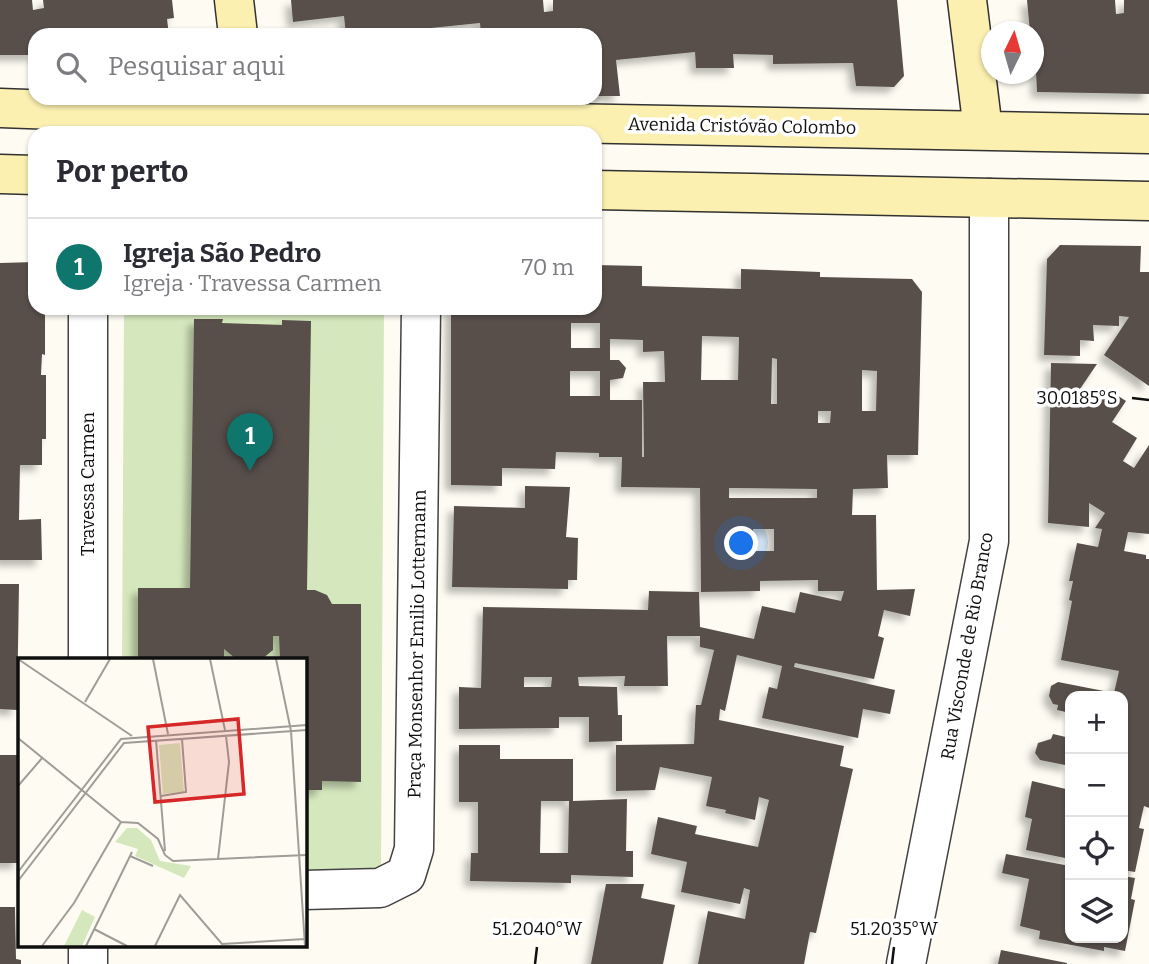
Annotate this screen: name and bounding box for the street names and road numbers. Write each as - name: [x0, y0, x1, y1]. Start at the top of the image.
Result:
- street label: Avenida Cristóvão Colombo: [628, 113, 856, 139]
- street label: Travessa Carmen: [77, 412, 99, 556]
- street label: Praça Monsenhor Emilio Lottermann: [403, 489, 431, 799]
- street label: Rua Visconde de Rio Branco: [936, 530, 998, 762]

